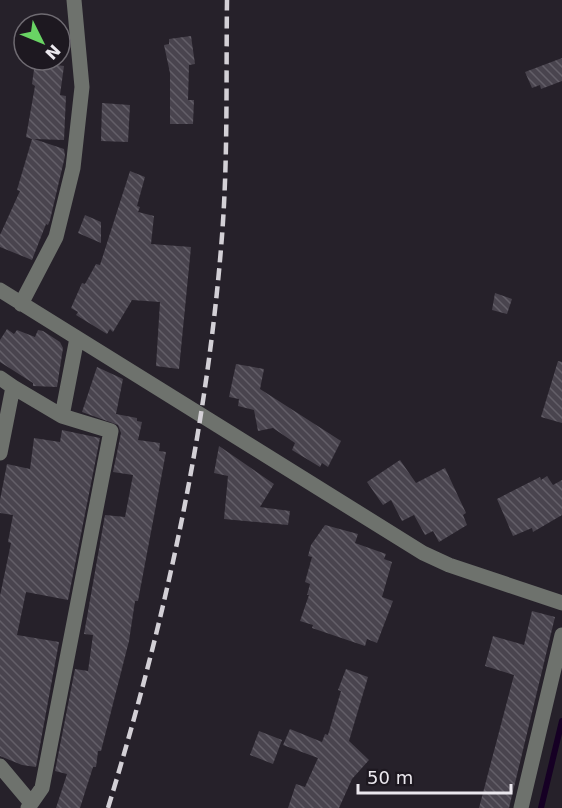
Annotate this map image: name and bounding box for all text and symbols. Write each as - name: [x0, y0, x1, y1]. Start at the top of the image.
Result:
- north arrow: [12, 12, 72, 72]
- text: N: [41, 41, 64, 63]
- scale bar: [358, 757, 511, 795]
- text: 50 m: [367, 767, 413, 788]

